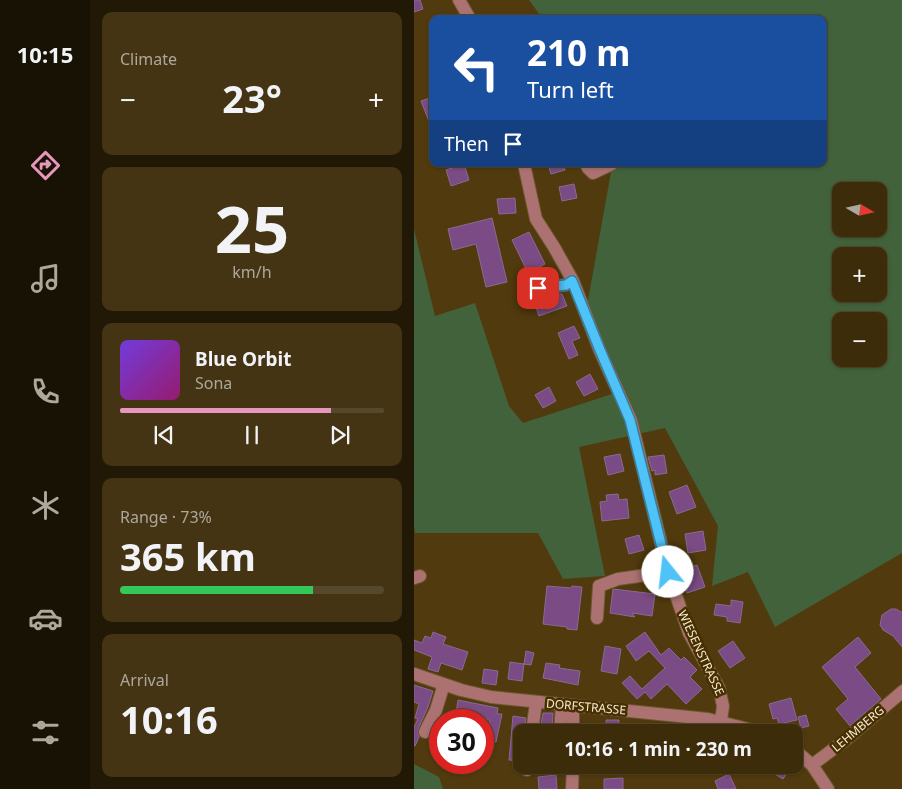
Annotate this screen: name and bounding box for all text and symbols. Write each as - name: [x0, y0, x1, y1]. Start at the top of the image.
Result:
- text: 210 m: [527, 29, 630, 76]
- icon: left: [444, 35, 509, 100]
- text: 10:15: [17, 39, 73, 69]
- text: Climate: [120, 48, 177, 70]
- text: 23°: [222, 72, 282, 124]
- text: Turn left: [527, 74, 614, 104]
- text: −: [120, 80, 136, 118]
- text: +: [368, 80, 384, 118]
- icon: arrive: [499, 130, 527, 158]
- text: Then: [444, 131, 489, 157]
- icon: directions: [28, 148, 63, 183]
- north arrow: [832, 182, 886, 238]
- map controls: [832, 182, 887, 367]
- text: 25: [215, 184, 289, 272]
- button: +: [832, 247, 887, 302]
- icon: music: [28, 261, 63, 296]
- text: km/h: [232, 261, 272, 283]
- pin: [517, 267, 559, 309]
- icon: arrive: [524, 274, 552, 302]
- button: −: [832, 312, 887, 367]
- text: Blue Orbit: [195, 346, 291, 372]
- text: Sona: [195, 372, 232, 394]
- icon: phone: [28, 374, 63, 409]
- icon: previous: [150, 421, 178, 449]
- icon: pause: [238, 421, 266, 449]
- icon: next: [326, 421, 354, 449]
- icon: climate: [28, 488, 63, 523]
- text: Range · 73%: [120, 506, 212, 528]
- text: 365 km: [120, 530, 256, 582]
- position arrow: [641, 545, 693, 597]
- icon: car: [28, 601, 63, 636]
- street label: WIESENSTRASSE: [674, 607, 729, 698]
- text: Arrival: [120, 669, 169, 691]
- text: 10:16: [120, 693, 218, 745]
- street label: DORFSTRASSE: [545, 695, 627, 718]
- street label: LEHMBERG: [828, 702, 887, 756]
- speed limit sign: 30: [429, 709, 494, 774]
- icon: filters: [28, 715, 63, 750]
- text: 10:16 · 1 min · 230 m: [564, 736, 752, 762]

